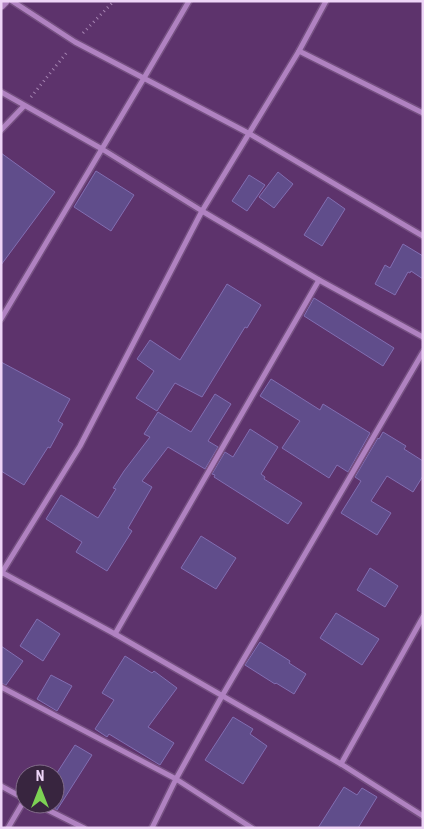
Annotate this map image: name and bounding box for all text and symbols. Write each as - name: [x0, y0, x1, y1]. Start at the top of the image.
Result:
- north arrow: [15, 764, 65, 814]
- text: N: [36, 768, 44, 784]

